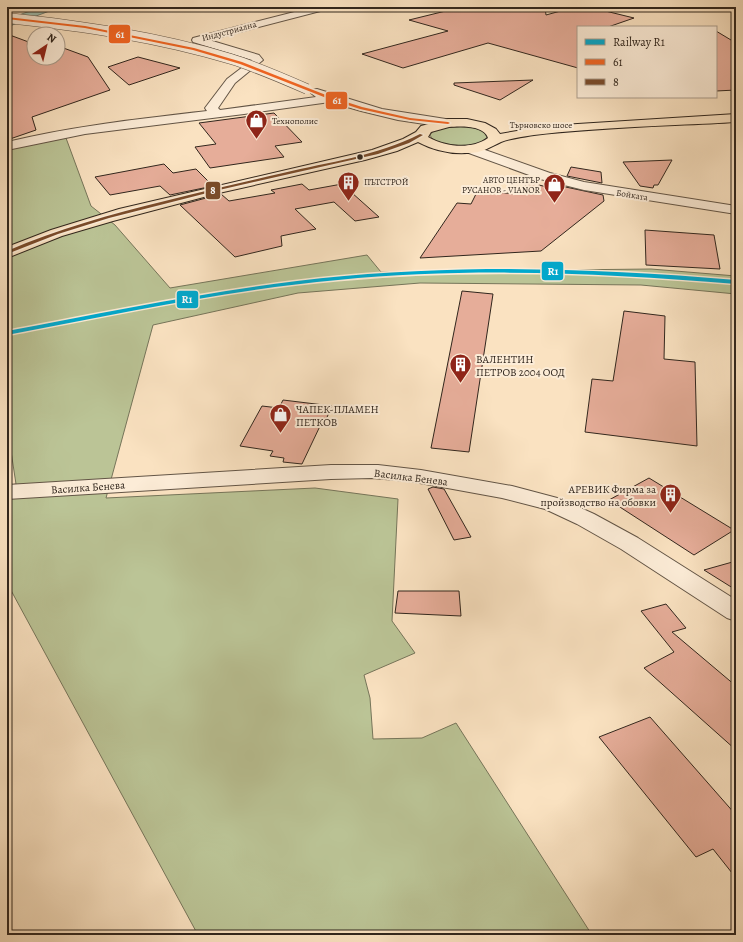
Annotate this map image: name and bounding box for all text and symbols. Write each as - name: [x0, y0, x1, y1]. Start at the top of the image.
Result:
- street label: Индустриална: [200, 18, 259, 44]
- line badge: 61: [108, 24, 131, 44]
- north arrow: [26, 26, 66, 66]
- legend: [577, 26, 717, 98]
- text: 61: [115, 27, 125, 42]
- text: N: [44, 30, 59, 47]
- text: Railway R1: [613, 34, 665, 50]
- text: 61: [613, 54, 623, 70]
- text: 8: [613, 74, 619, 90]
- line badge: 61: [325, 91, 348, 110]
- text: 61: [332, 93, 342, 108]
- shop icon: Технополис: [244, 108, 270, 141]
- place label: Технополис: [272, 115, 318, 127]
- street label: Търновско шосе: [510, 119, 572, 131]
- unlabelled marker: [355, 152, 365, 162]
- building icon: ПЪТСТРОЙ: [336, 169, 362, 202]
- shop icon: АВТО ЦЕНТЪР РУСАНОВ - VIANOR: [542, 172, 568, 205]
- place label: АВТО ЦЕНТЪР РУСАНОВ - VIANOR: [462, 174, 540, 196]
- place label: ПЪТСТРОЙ: [364, 176, 409, 188]
- line badge: 8: [205, 181, 221, 200]
- text: 8: [210, 183, 216, 198]
- street label: Бойката: [615, 187, 650, 204]
- line badge: R1: [541, 261, 564, 281]
- text: R1: [548, 264, 559, 279]
- line badge: R1: [176, 290, 199, 309]
- text: R1: [182, 292, 193, 307]
- building icon: ВАЛЕНТИН ПЕТРОВ 2004 ООД: [448, 352, 474, 385]
- place label: ВАЛЕНТИН ПЕТРОВ 2004 ООД: [476, 352, 565, 380]
- shop icon: ЧАПЕК-ПЛАМЕН ПЕТКОВ: [268, 402, 294, 435]
- place label: ЧАПЕК-ПЛАМЕН ПЕТКОВ: [296, 402, 379, 430]
- street label: Василка Бенева: [373, 466, 450, 490]
- street label: Василка Бенева: [50, 477, 127, 498]
- place label: АРЕВИК Фирма за пройзводство на обовки: [540, 482, 657, 510]
- building icon: АРЕВИК Фирма за пройзводство на обовки: [658, 482, 684, 515]

